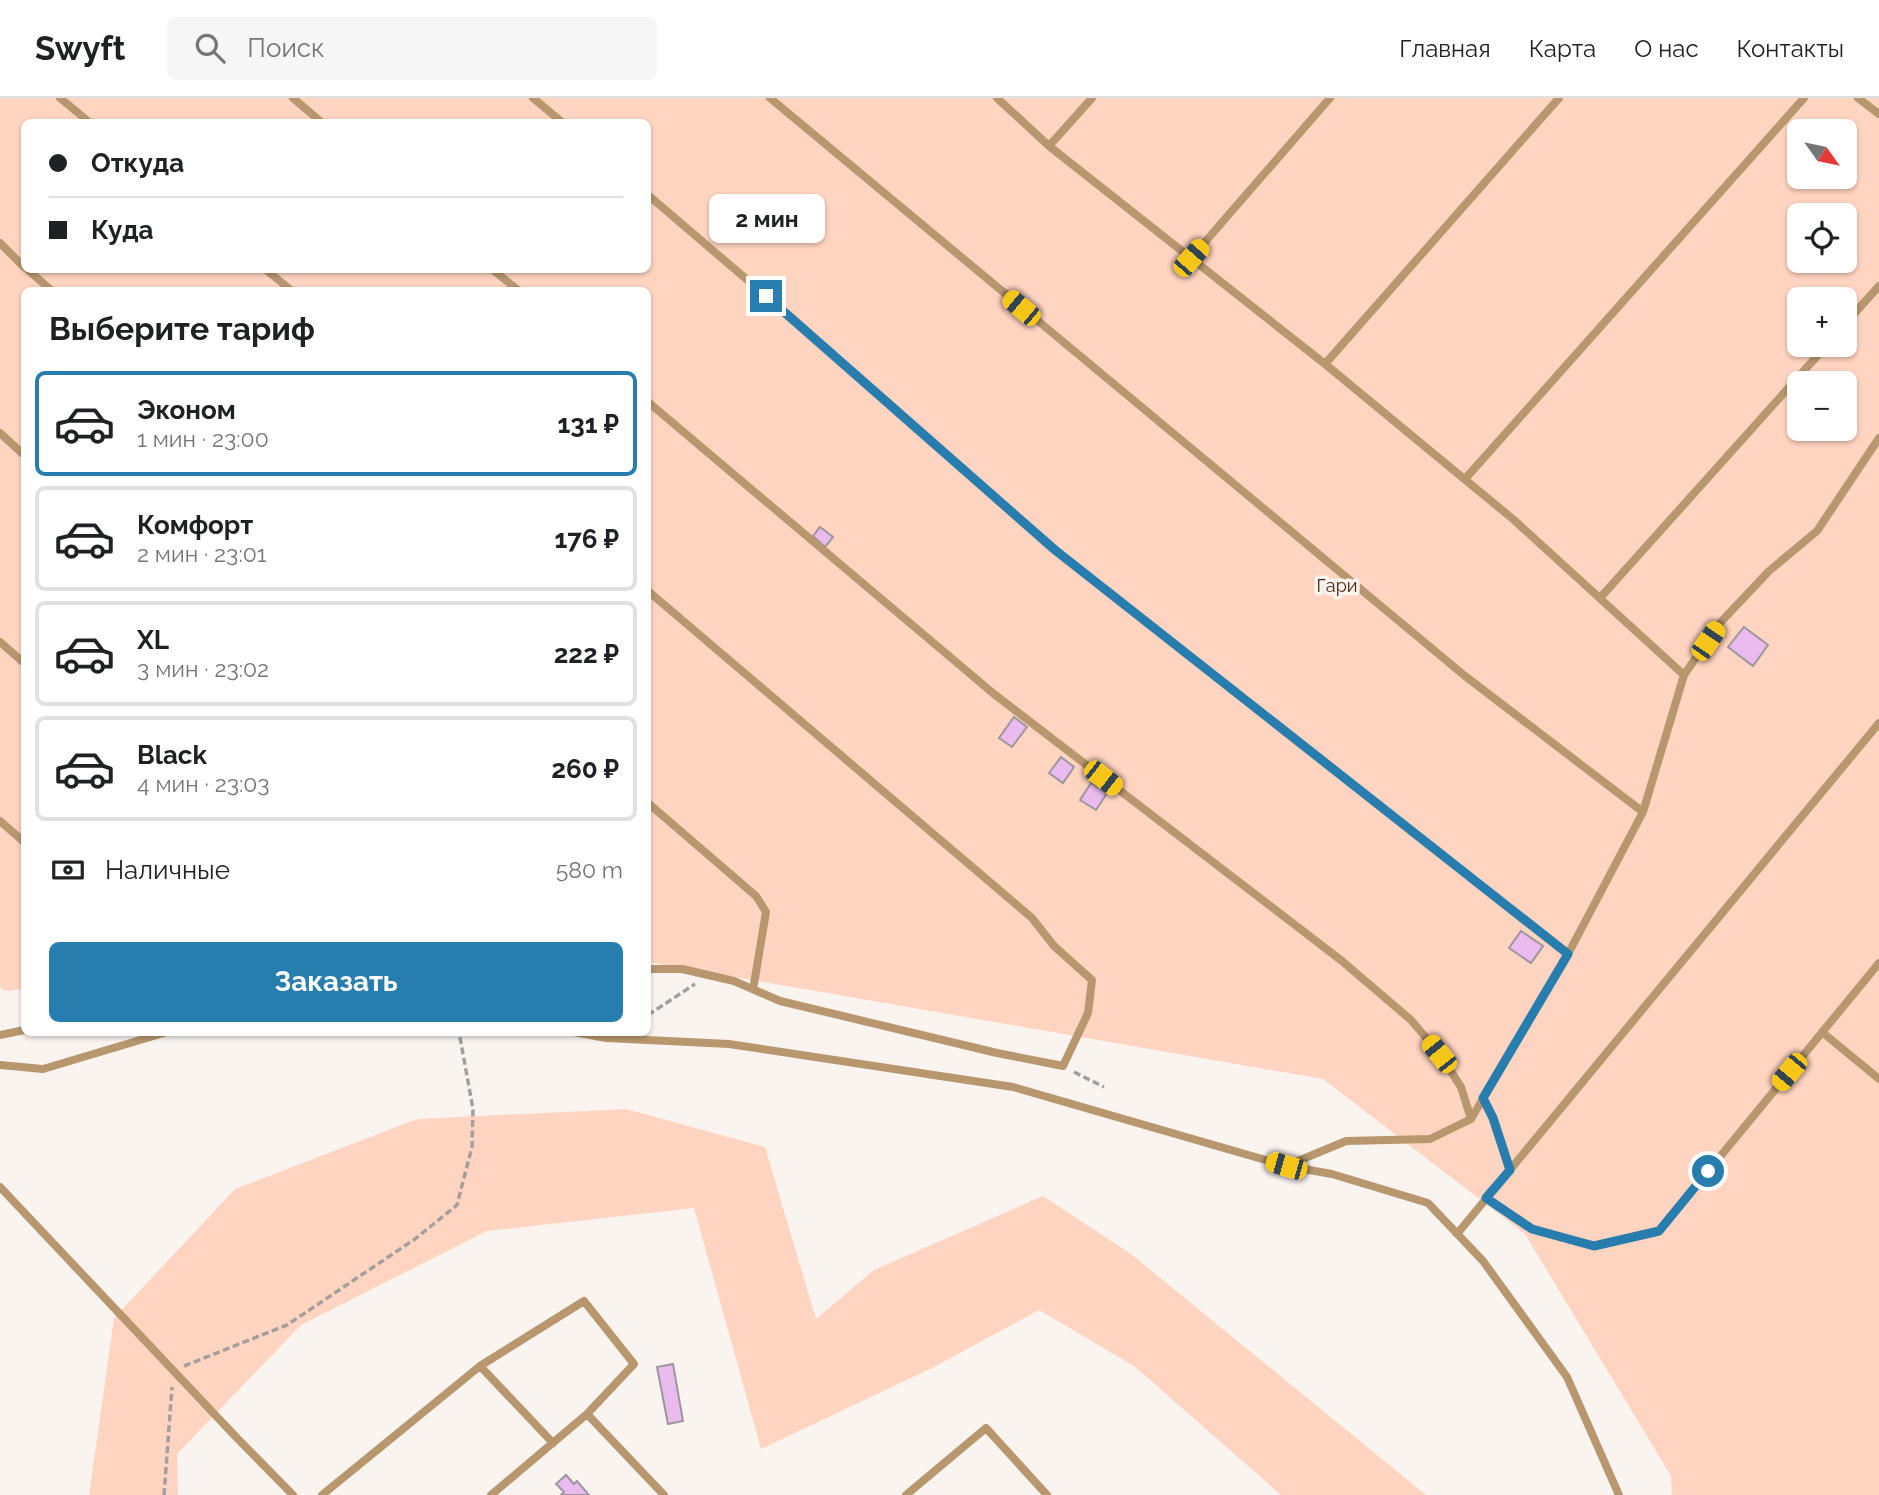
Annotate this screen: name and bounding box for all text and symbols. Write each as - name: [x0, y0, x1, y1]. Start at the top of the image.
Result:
- search box: [167, 17, 657, 80]
- text: Swyft: [35, 29, 125, 68]
- icon: search: [191, 29, 229, 67]
- text: Поиск: [247, 33, 325, 63]
- text: Главная: [1399, 34, 1491, 63]
- text: Карта: [1529, 34, 1596, 63]
- text: О нас: [1634, 34, 1699, 63]
- text: Контакты: [1737, 34, 1844, 63]
- north arrow: [1787, 119, 1857, 189]
- map controls: [1787, 119, 1857, 441]
- text: Откуда: [91, 148, 184, 178]
- callout: 2 мин: [708, 194, 824, 244]
- button: locate: [1787, 203, 1857, 273]
- text: 2 мин: [735, 205, 799, 232]
- text: Куда: [91, 215, 154, 245]
- car: [1170, 235, 1213, 281]
- route end: [750, 280, 782, 312]
- car: [999, 286, 1044, 330]
- button: +: [1787, 287, 1857, 357]
- text: Выберите тариф: [49, 310, 315, 347]
- button: −: [1787, 371, 1857, 441]
- icon: car: [53, 392, 116, 455]
- text: Эконом: [137, 395, 236, 425]
- text: 131 ₽: [557, 409, 619, 439]
- text: 1 мин · 23:00: [137, 425, 269, 452]
- icon: car: [53, 507, 116, 570]
- text: Комфорт: [137, 510, 253, 540]
- text: 176 ₽: [554, 524, 619, 554]
- text: 2 мин · 23:01: [137, 540, 267, 567]
- park label: Гари: [1317, 575, 1357, 596]
- car: [1688, 618, 1729, 664]
- icon: car: [53, 622, 116, 685]
- text: XL: [137, 625, 169, 655]
- text: 222 ₽: [554, 639, 619, 669]
- text: 3 мин · 23:02: [137, 655, 269, 682]
- icon: car: [53, 737, 116, 800]
- text: Black: [137, 740, 207, 770]
- text: 260 ₽: [551, 754, 619, 784]
- car: [1080, 757, 1127, 799]
- text: 4 мин · 23:03: [137, 770, 270, 797]
- icon: cash: [49, 851, 87, 889]
- text: Наличные: [105, 855, 230, 885]
- text: 580 m: [556, 856, 623, 883]
- button: Заказать: [49, 942, 623, 1022]
- car: [1418, 1031, 1461, 1077]
- car: [1768, 1049, 1811, 1095]
- car: [1263, 1150, 1310, 1182]
- route start: [1692, 1155, 1724, 1187]

